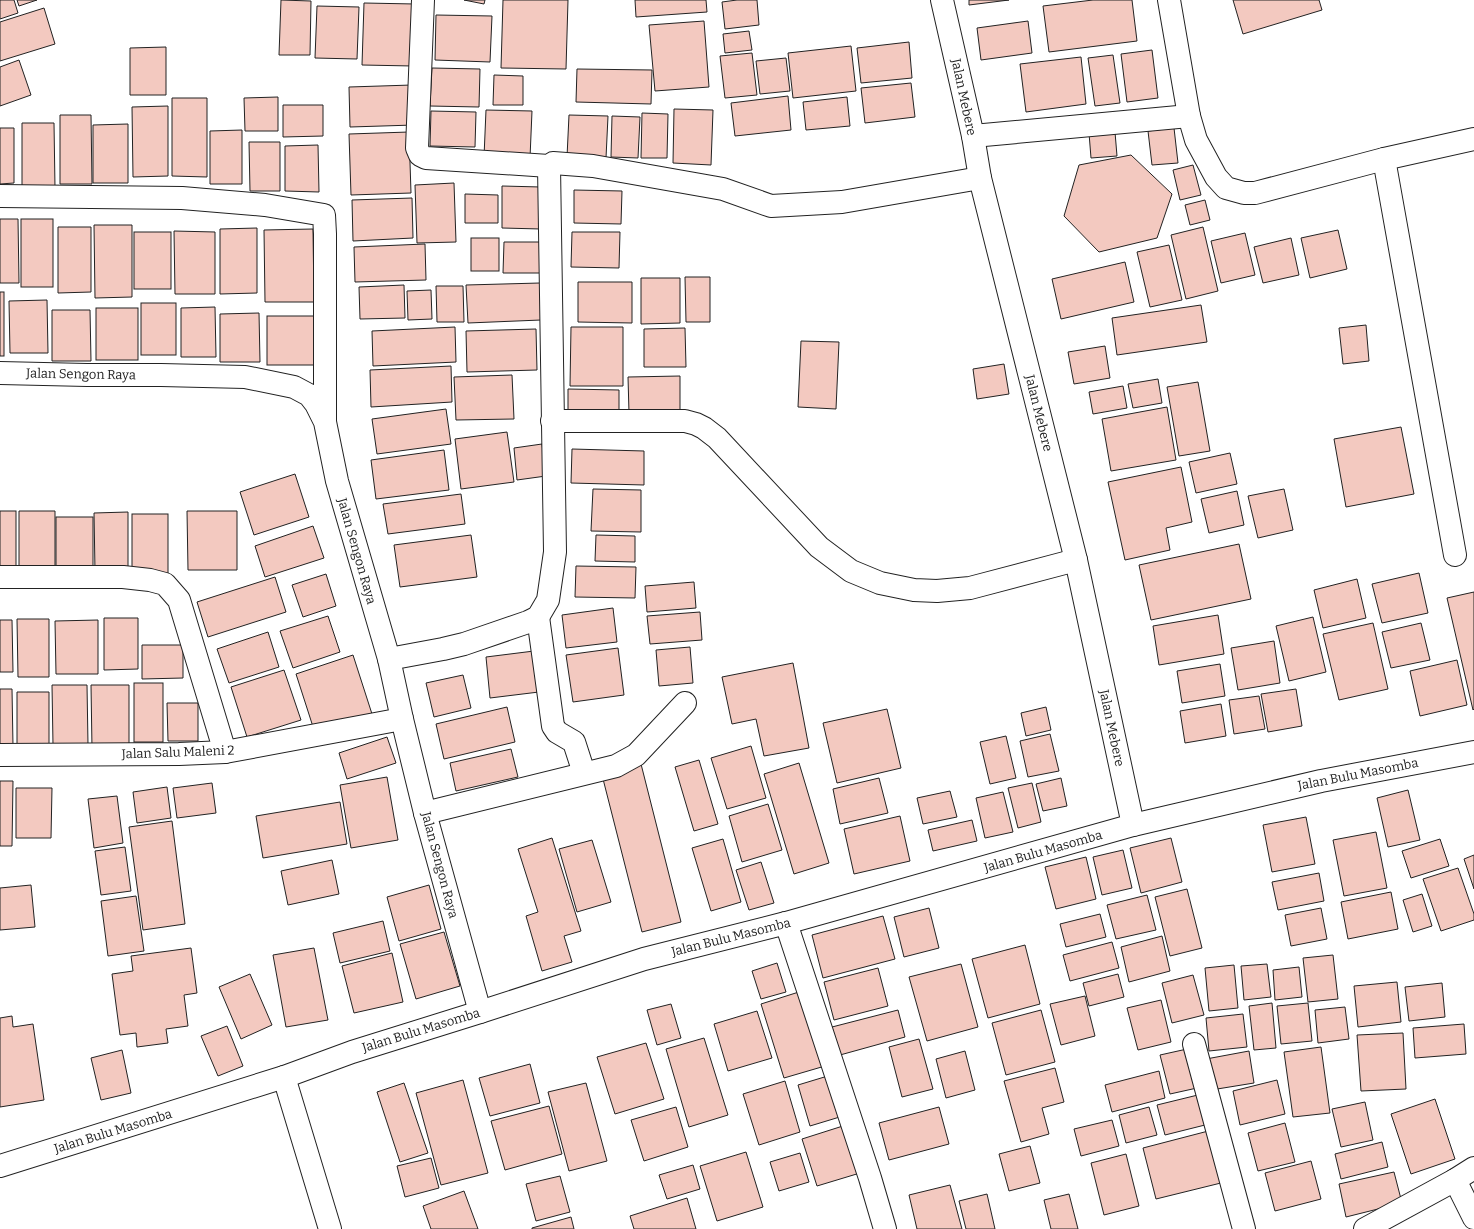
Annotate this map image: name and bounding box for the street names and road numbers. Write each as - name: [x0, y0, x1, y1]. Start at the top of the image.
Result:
- street label: Jalan Mebere: [948, 56, 979, 137]
- street label: Jalan Sengon Raya: [25, 366, 136, 382]
- street label: Jalan Mebere: [1022, 372, 1056, 453]
- street label: Jalan Sengon Raya: [334, 495, 379, 606]
- street label: Jalan Mebere: [1096, 687, 1127, 768]
- street label: Jalan Salu Maleni 2: [120, 743, 235, 761]
- street label: Jalan Bulu Masomba: [1295, 755, 1420, 793]
- street label: Jalan Sengon Raya: [418, 809, 461, 920]
- street label: Jalan Bulu Masomba: [981, 827, 1104, 875]
- street label: Jalan Bulu Masomba: [669, 915, 792, 959]
- street label: Jalan Bulu Masomba: [359, 1005, 482, 1055]
- street label: Jalan Bulu Masomba: [51, 1106, 174, 1156]

